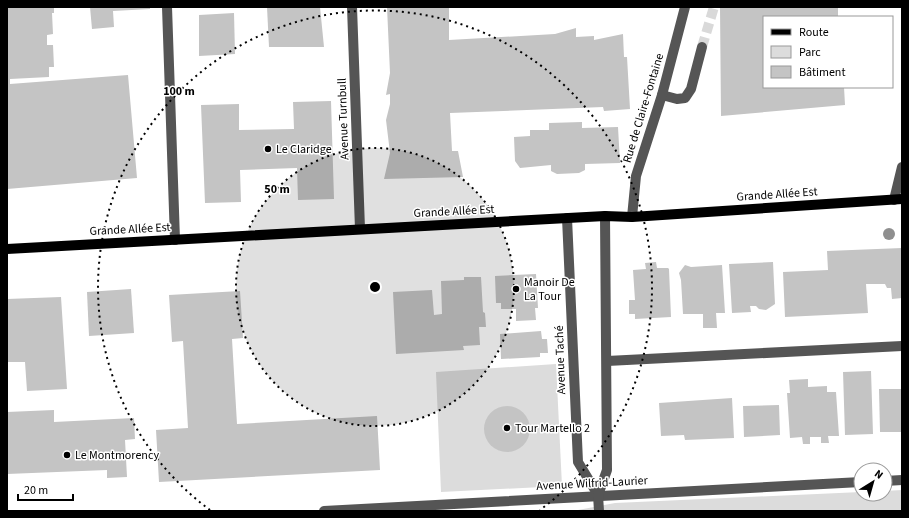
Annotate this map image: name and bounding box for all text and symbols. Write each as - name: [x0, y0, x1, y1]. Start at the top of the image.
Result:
- legend: [763, 16, 893, 88]
- text: Route: [799, 24, 829, 41]
- text: Parc: [799, 44, 821, 61]
- street label: Rue de Claire-Fontaine: [619, 51, 668, 165]
- text: Bâtiment: [799, 64, 845, 81]
- street label: Avenue Turnbull: [334, 78, 353, 160]
- text: 100 m: [163, 83, 195, 100]
- place label: Le Claridge: [276, 141, 332, 158]
- marker: Le Claridge: [263, 144, 273, 154]
- text: 50 m: [264, 181, 290, 198]
- street label: Grande Allée Est: [736, 183, 818, 206]
- street label: Grande Allée Est: [413, 201, 495, 222]
- street label: Grande Allée Est: [89, 219, 171, 240]
- place label: Manoir De La Tour: [524, 274, 575, 305]
- centre of rings: [368, 280, 382, 294]
- marker: Manoir De La Tour: [511, 284, 521, 294]
- street label: Avenue Taché: [551, 325, 570, 395]
- place label: Tour Martello 2: [515, 420, 590, 437]
- marker: Tour Martello 2: [502, 423, 512, 433]
- place label: Le Montmorency: [75, 447, 159, 464]
- marker: Le Montmorency: [62, 450, 72, 460]
- north arrow: [853, 462, 893, 502]
- text: N: [871, 466, 886, 483]
- street label: Avenue Wilfrid-Laurier: [536, 472, 649, 495]
- scale bar: [18, 476, 73, 502]
- text: 20 m: [24, 482, 48, 499]

